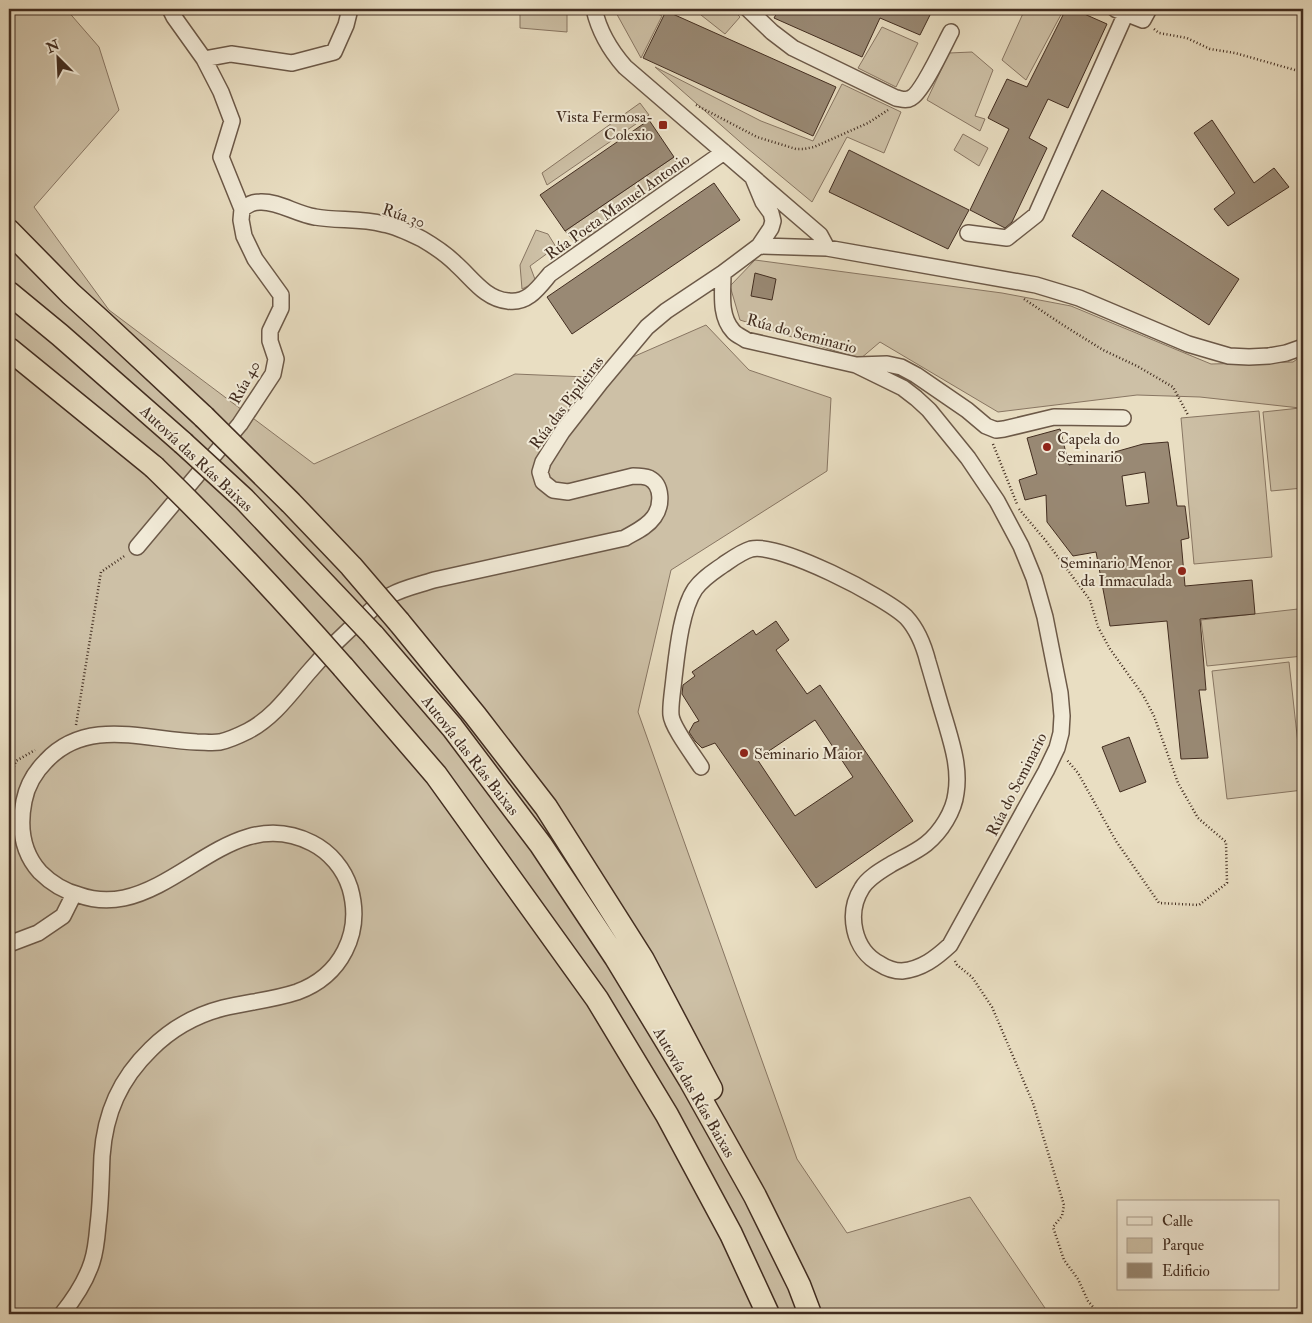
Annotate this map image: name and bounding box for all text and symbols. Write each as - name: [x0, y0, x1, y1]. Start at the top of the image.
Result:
- north arrow: [32, 32, 82, 82]
- text: N: [43, 36, 63, 57]
- place label: Vista Fermosa- Colexio: [556, 107, 653, 145]
- marker: Vista Fermosa- Colexio: [657, 119, 669, 131]
- street label: Rúa Poeta Manuel Antonio: [541, 149, 694, 264]
- street label: Rúa 30: [380, 199, 428, 233]
- street label: Rúa do Seminario: [744, 310, 859, 358]
- street label: Rúa das Pipileiras: [525, 352, 609, 454]
- street label: Rúa 40: [225, 357, 265, 408]
- street label: Autovía das Rías Baixas: [135, 401, 257, 516]
- place label: Capela do Seminario: [1057, 429, 1122, 467]
- marker: Capela do Seminario: [1041, 441, 1053, 453]
- place label: Seminario Menor da Inmaculada: [1060, 553, 1172, 591]
- marker: Seminario Menor da Inmaculada: [1176, 565, 1188, 577]
- street label: Autovía das Rías Baixas: [416, 691, 523, 820]
- street label: Rúa do Seminario: [982, 729, 1052, 840]
- place label: Seminario Maior: [754, 744, 862, 764]
- marker: Seminario Maior: [738, 747, 750, 759]
- street label: Autovía das Rías Baixas: [648, 1023, 740, 1161]
- legend: [1117, 1200, 1280, 1290]
- text: Calle: [1162, 1212, 1193, 1231]
- text: Parque: [1162, 1236, 1204, 1255]
- text: Edificio: [1162, 1262, 1210, 1281]

